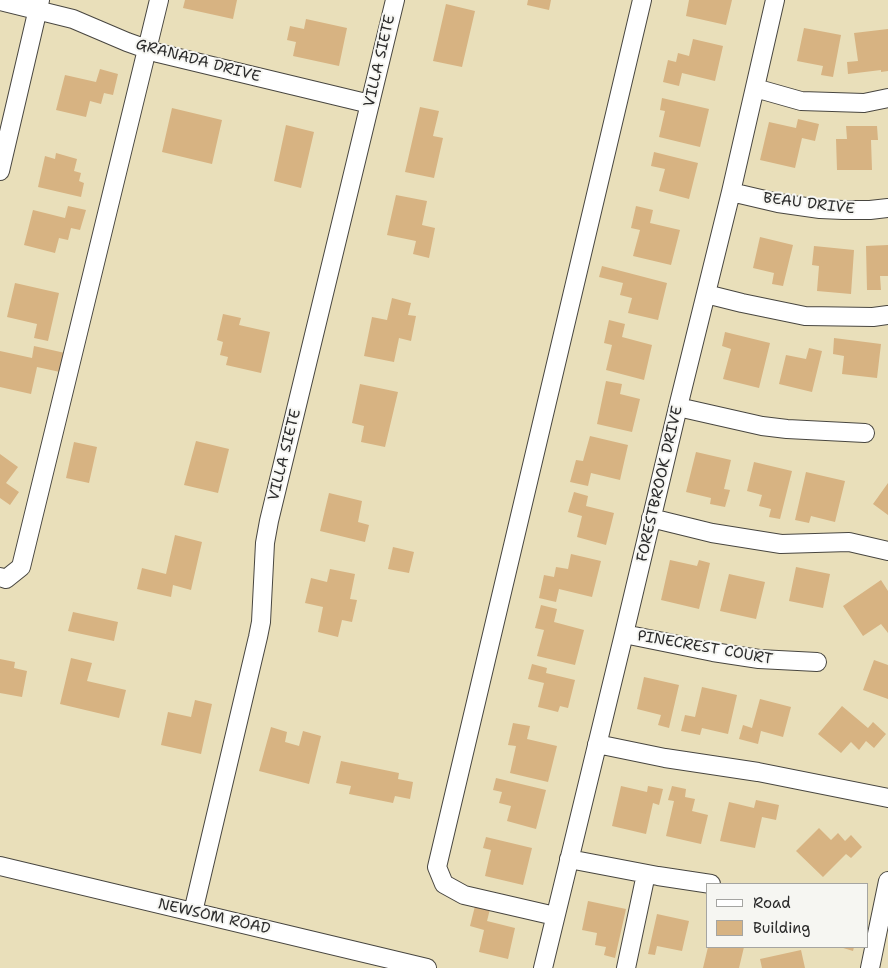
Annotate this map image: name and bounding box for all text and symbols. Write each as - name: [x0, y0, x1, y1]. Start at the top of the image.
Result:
- street label: VILLA SIETE: [361, 13, 399, 109]
- street label: GRANADA DRIVE: [134, 36, 262, 86]
- street label: BEAU DRIVE: [762, 189, 856, 219]
- street label: FORESTBROOK DRIVE: [633, 404, 687, 564]
- street label: VILLA SIETE: [265, 407, 305, 503]
- street label: PINECREST COURT: [636, 627, 774, 669]
- legend: [706, 883, 868, 948]
- text: Road: [753, 893, 791, 913]
- street label: NEWSOM ROAD: [156, 895, 272, 939]
- text: Building: [753, 918, 810, 938]

